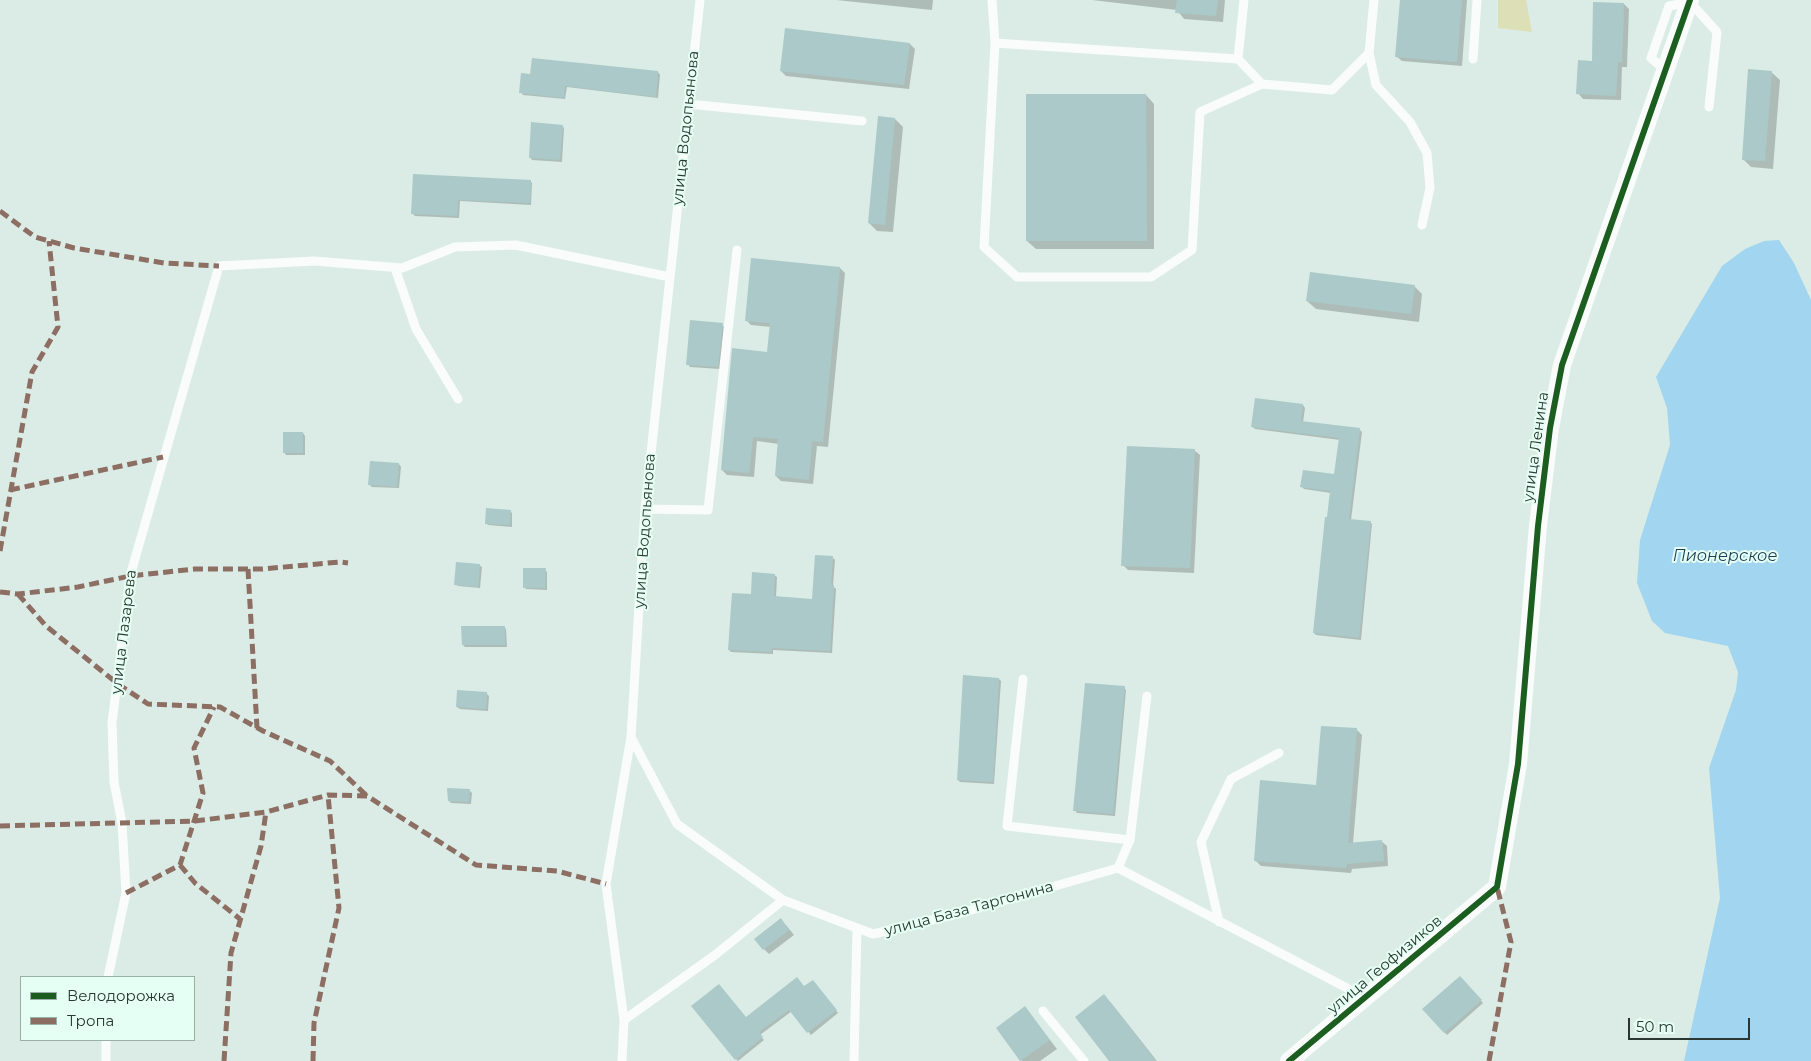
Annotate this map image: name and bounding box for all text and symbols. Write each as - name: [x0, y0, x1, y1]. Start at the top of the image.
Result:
- street label: улица Водопьянова: [669, 50, 703, 206]
- street label: улица Ленина: [1519, 391, 1553, 503]
- street label: улица Водопьянова: [631, 453, 659, 609]
- water label: Пионерское: [1673, 546, 1777, 566]
- street label: улица Лазарева: [107, 569, 141, 695]
- street label: улица База Таргонина: [883, 878, 1055, 940]
- street label: улица Геофизиков: [1324, 912, 1446, 1018]
- legend: [20, 976, 195, 1041]
- text: Велодорожка: [67, 986, 175, 1005]
- scale bar: [1631, 1008, 1754, 1040]
- text: Тропа: [67, 1011, 114, 1030]
- text: 50 m: [1636, 1017, 1674, 1036]

